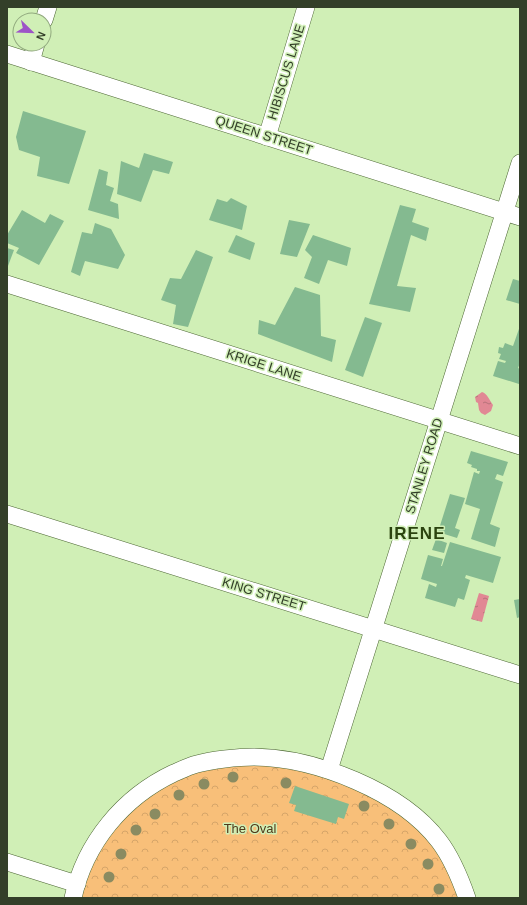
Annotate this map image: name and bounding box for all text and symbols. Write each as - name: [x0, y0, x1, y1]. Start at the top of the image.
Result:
- north arrow: [12, 12, 52, 52]
- street label: HIBISCUS LANE: [264, 22, 308, 122]
- text: N: [34, 30, 48, 42]
- street label: QUEEN STREET: [214, 112, 314, 158]
- street label: KRIGE LANE: [225, 346, 304, 384]
- street label: STANLEY ROAD: [402, 416, 446, 516]
- district label: IRENE: [389, 524, 445, 543]
- street label: KING STREET: [220, 574, 308, 614]
- park label: The Oval: [224, 821, 276, 836]

